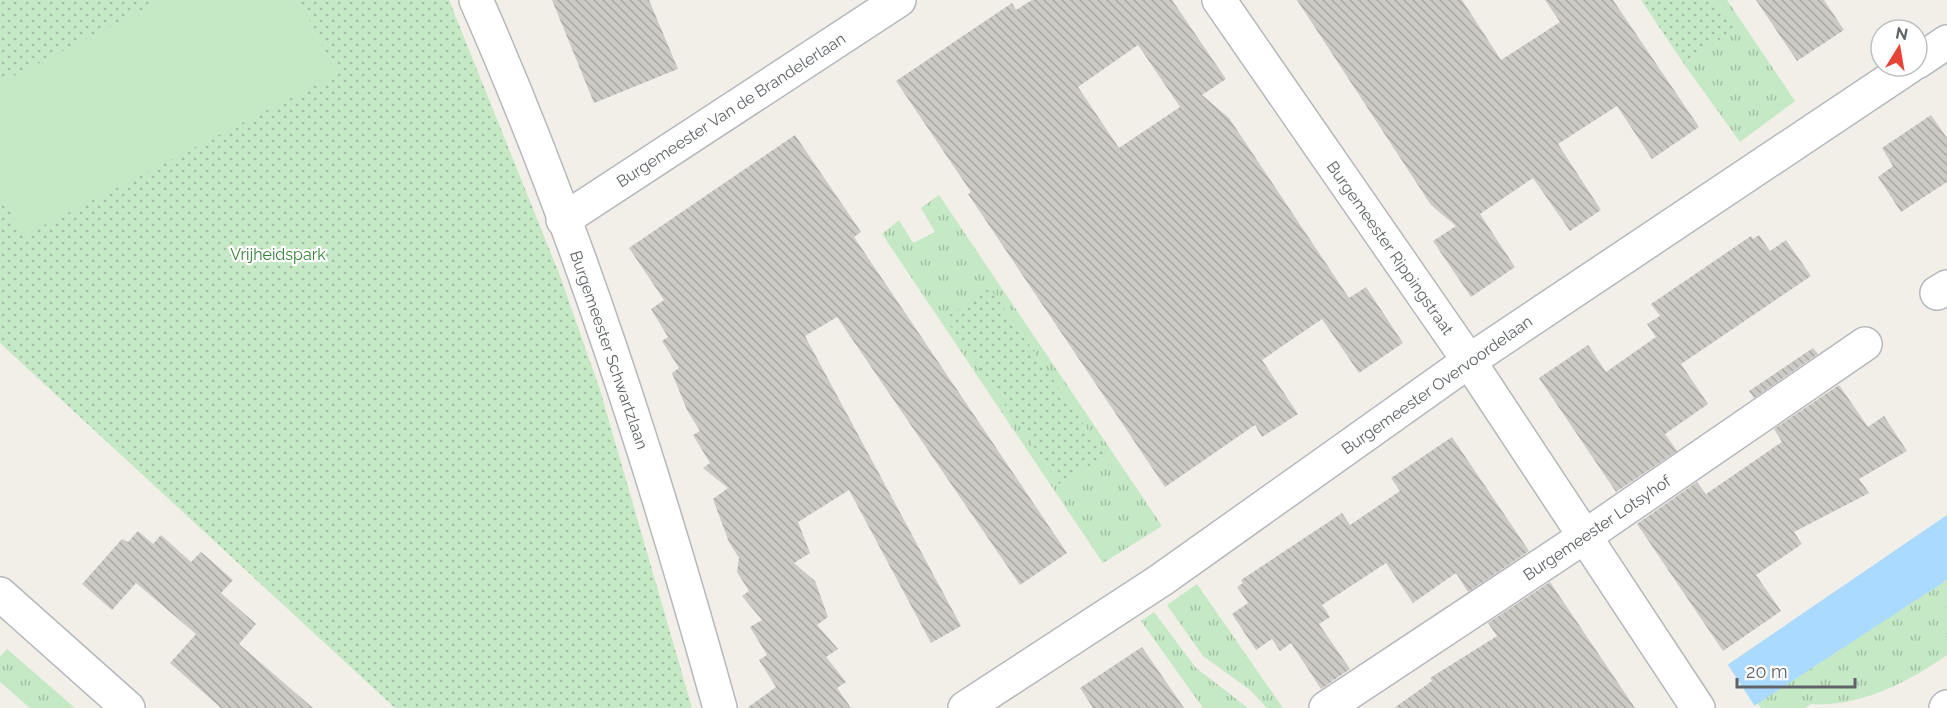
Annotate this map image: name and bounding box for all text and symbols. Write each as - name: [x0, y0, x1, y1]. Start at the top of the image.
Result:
- north arrow: [1869, 18, 1929, 78]
- text: N: [1894, 23, 1910, 44]
- street label: Burgemeester Van de Brandelerlaan: [613, 29, 849, 191]
- street label: Burgemeester Rippingstraat: [1323, 157, 1458, 339]
- park label: Vrijheidspark: [230, 245, 326, 264]
- street label: Burgemeester Schwartzlaan: [566, 248, 652, 452]
- street label: Burgemeester Overvoordelaan: [1338, 312, 1536, 458]
- street label: Burgemeester Lotsyhof: [1520, 471, 1675, 585]
- scale bar: [1737, 651, 1856, 689]
- text: 20 m: [1746, 661, 1788, 682]

